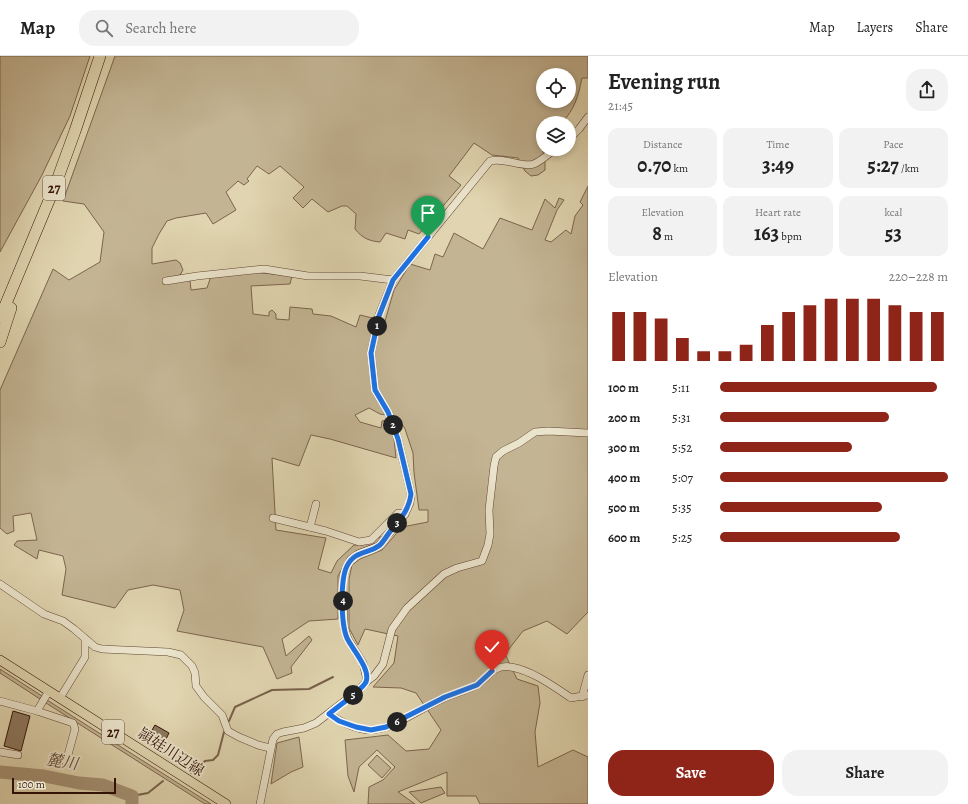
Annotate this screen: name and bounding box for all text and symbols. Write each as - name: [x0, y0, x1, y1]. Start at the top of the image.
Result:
- search box: [79, 10, 359, 46]
- text: Map: [20, 15, 55, 41]
- icon: search: [93, 17, 115, 39]
- text: Search here: [125, 18, 197, 38]
- text: Map: [809, 18, 835, 37]
- text: Layers: [857, 18, 893, 37]
- text: Share: [915, 18, 948, 37]
- text: Evening run: [608, 67, 720, 97]
- map controls: [536, 68, 576, 156]
- button: locate: [536, 68, 576, 108]
- button: share: [906, 69, 948, 111]
- text: 21:45: [608, 97, 633, 114]
- button: layers: [536, 116, 576, 156]
- text: Distance: [643, 137, 682, 152]
- text: Time: [767, 137, 789, 152]
- text: Pace: [883, 137, 904, 152]
- text: 0.70: [637, 152, 671, 179]
- text: 3:49: [762, 152, 794, 179]
- text: 5:27: [867, 152, 899, 179]
- text: km: [671, 161, 688, 176]
- text: /km: [899, 161, 919, 176]
- road number: 27: [43, 176, 65, 200]
- pin: [411, 196, 445, 237]
- icon: arrive: [417, 202, 439, 224]
- text: Elevation: [642, 205, 684, 220]
- text: Heart rate: [755, 205, 801, 220]
- text: kcal: [885, 205, 902, 220]
- text: 8: [652, 220, 662, 247]
- text: 163: [754, 220, 779, 247]
- text: 53: [885, 220, 902, 247]
- text: m: [662, 229, 673, 244]
- text: bpm: [779, 229, 802, 244]
- text: Elevation: [608, 268, 658, 285]
- text: 220–228 m: [889, 268, 948, 285]
- pin: 1: [367, 316, 387, 336]
- text: 1: [375, 318, 379, 333]
- text: 100 m: [608, 379, 639, 396]
- text: 5:11: [672, 379, 690, 396]
- text: 200 m: [608, 409, 641, 426]
- text: 5:31: [672, 409, 691, 426]
- pin: 2: [383, 415, 403, 435]
- text: 2: [390, 417, 396, 432]
- text: 300 m: [608, 439, 640, 456]
- text: 5:52: [672, 439, 692, 456]
- text: 400 m: [608, 469, 640, 486]
- text: 5:07: [672, 469, 693, 486]
- text: 500 m: [608, 499, 640, 516]
- text: 5:35: [672, 499, 692, 516]
- pin: 3: [387, 513, 407, 533]
- text: 3: [395, 515, 399, 530]
- text: 600 m: [608, 529, 640, 546]
- text: 5:25: [672, 529, 692, 546]
- pin: 4: [333, 591, 353, 611]
- text: 4: [340, 593, 346, 608]
- pin: [475, 630, 509, 671]
- icon: check: [481, 636, 503, 658]
- pin: 5: [343, 685, 363, 705]
- text: 5: [351, 687, 355, 702]
- pin: 6: [387, 712, 407, 732]
- text: 6: [394, 714, 400, 729]
- road number: 27: [102, 720, 124, 744]
- street label: 頴娃川辺線: [134, 723, 208, 781]
- water label: 麓川: [44, 749, 81, 776]
- button: Save: [608, 750, 774, 796]
- button: Share: [782, 750, 948, 796]
- scale bar: [12, 776, 116, 795]
- text: 100 m: [18, 777, 45, 792]

